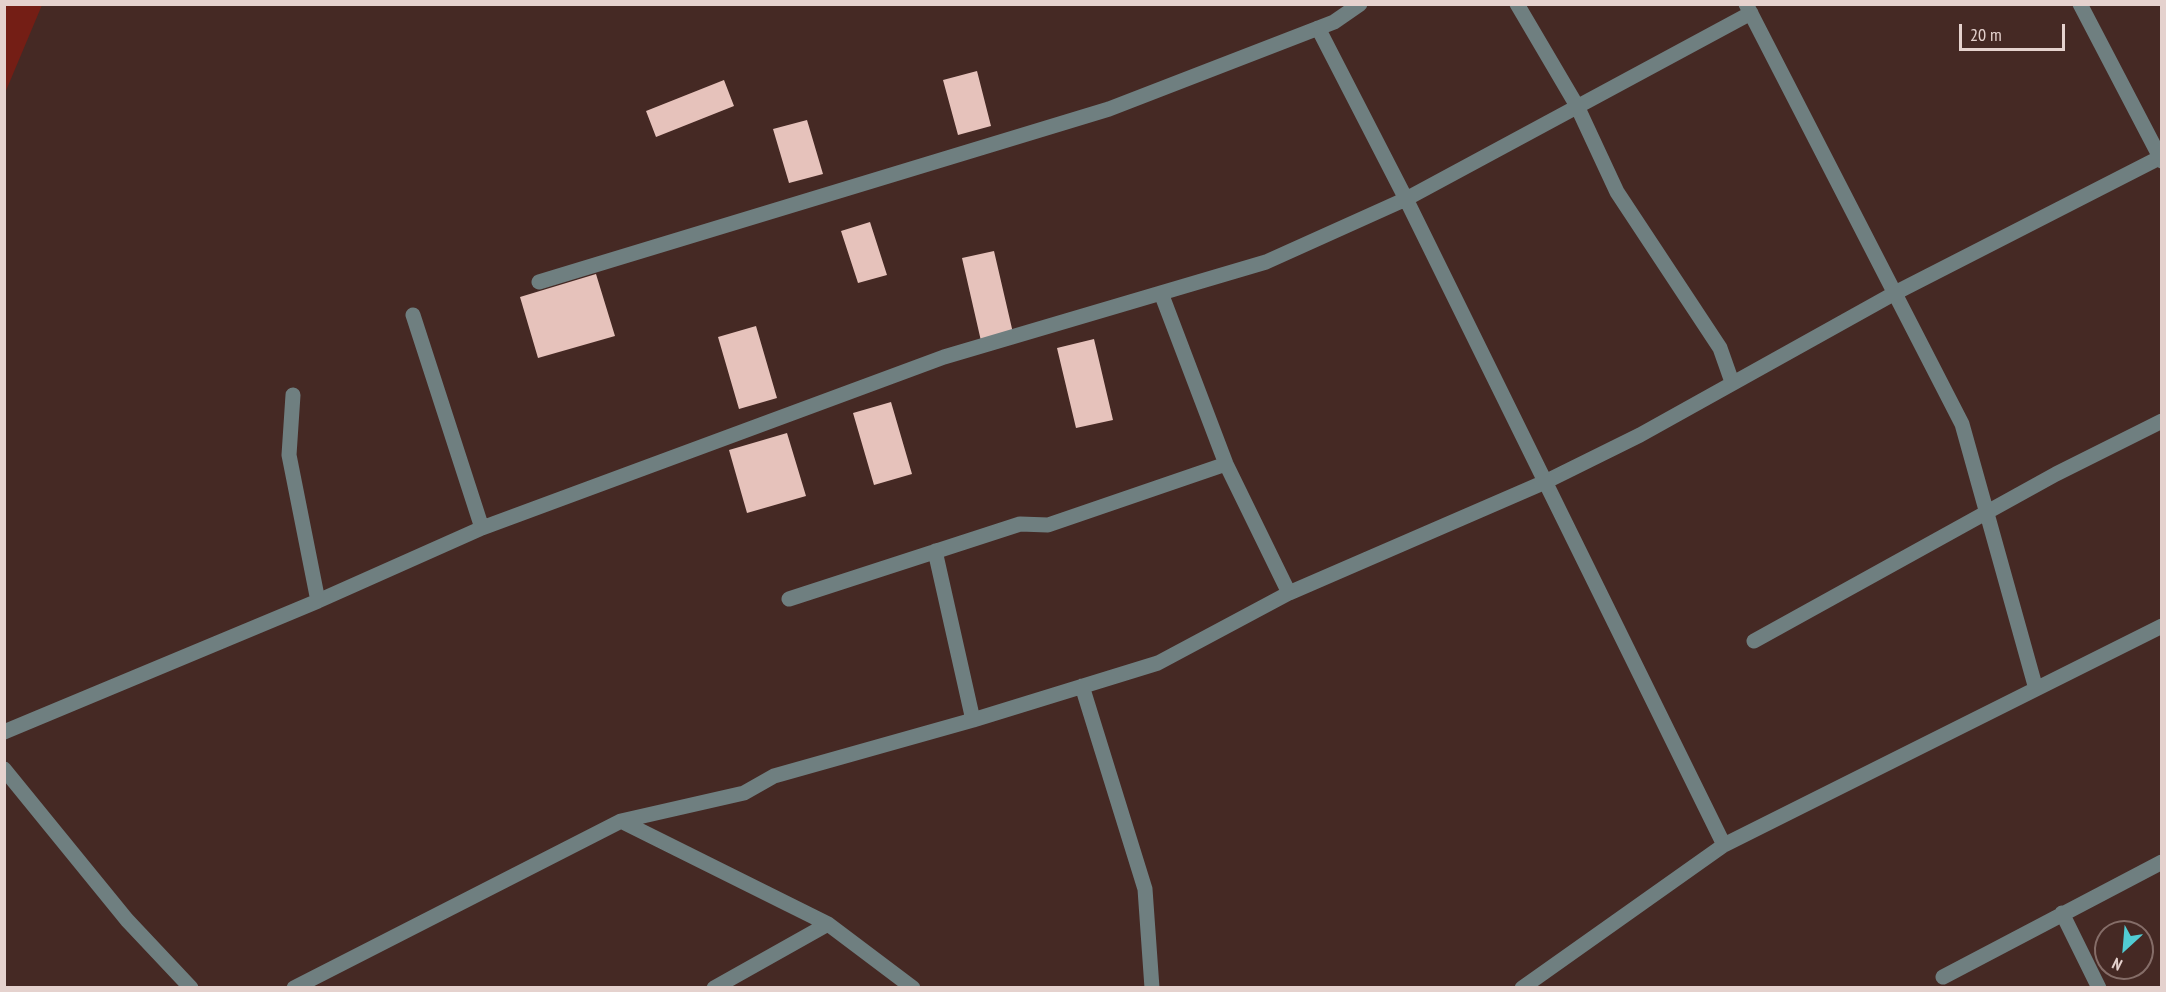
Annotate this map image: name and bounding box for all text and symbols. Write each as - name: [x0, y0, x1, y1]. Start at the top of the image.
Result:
- scale bar: [1962, 12, 2068, 50]
- text: 20 m: [1970, 23, 2002, 46]
- north arrow: [2094, 920, 2154, 980]
- text: N: [2109, 954, 2125, 975]

